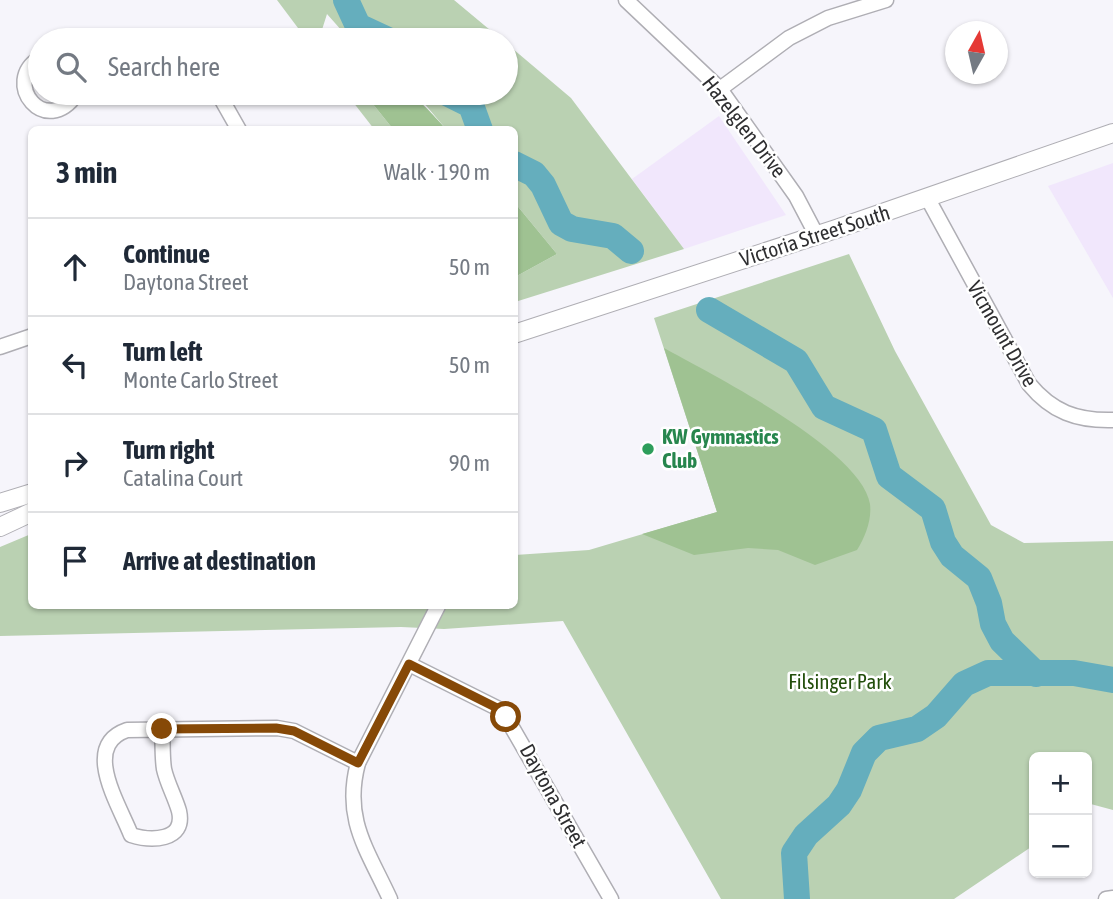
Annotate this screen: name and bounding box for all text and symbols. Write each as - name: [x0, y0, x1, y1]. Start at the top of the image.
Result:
- north arrow: [945, 21, 1008, 84]
- search box: [28, 28, 518, 105]
- icon: search: [52, 48, 90, 86]
- text: Search here: [108, 52, 220, 82]
- street label: Hazelglen Drive: [698, 71, 792, 182]
- text: 3 min: [56, 155, 117, 189]
- text: Walk · 190 m: [384, 159, 490, 185]
- street label: Victoria Street South: [737, 199, 893, 271]
- text: Continue: [123, 239, 210, 269]
- icon: ahead: [56, 248, 94, 286]
- text: 50 m: [449, 254, 490, 280]
- text: Daytona Street: [123, 269, 249, 295]
- street label: Vicmount Drive: [963, 276, 1043, 391]
- text: Turn left: [123, 337, 203, 367]
- icon: left: [56, 346, 94, 384]
- text: 50 m: [449, 352, 490, 378]
- text: Monte Carlo Street: [123, 367, 278, 393]
- place label: KW Gymnastics Club: [662, 424, 779, 472]
- text: Turn right: [123, 435, 214, 465]
- marker: KW Gymnastics Club: [640, 441, 656, 457]
- icon: right: [56, 444, 94, 482]
- text: 90 m: [449, 450, 490, 476]
- text: Catalina Court: [123, 465, 243, 491]
- icon: arrive: [56, 542, 94, 580]
- text: Arrive at destination: [123, 546, 316, 576]
- park label: Filsinger Park: [788, 669, 892, 693]
- route start: [490, 701, 521, 732]
- route end: [146, 713, 177, 744]
- street label: Daytona Street: [516, 739, 592, 852]
- map controls: [1029, 752, 1092, 878]
- button: +: [1029, 752, 1092, 815]
- button: −: [1029, 815, 1092, 878]

